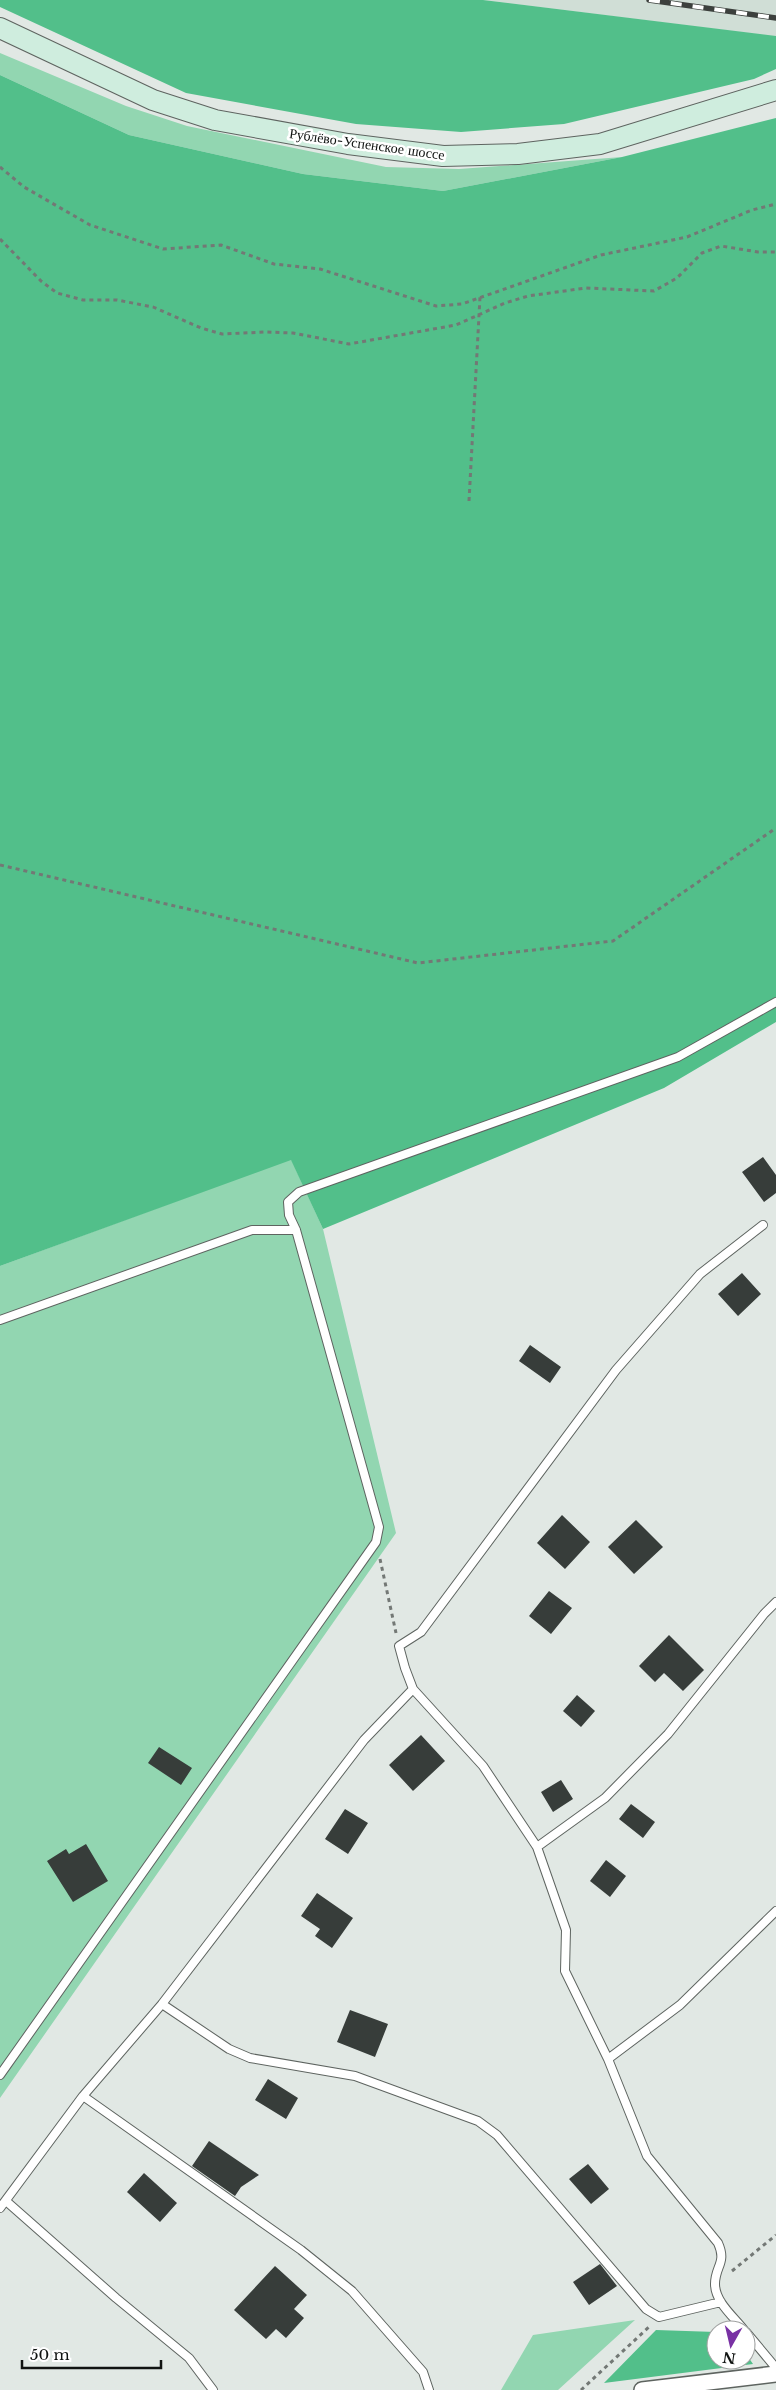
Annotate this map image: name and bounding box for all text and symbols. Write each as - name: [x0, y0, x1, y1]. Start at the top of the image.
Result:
- street label: Рублёво-Успенское шоссе: [288, 124, 446, 164]
- north arrow: [706, 2320, 756, 2370]
- scale bar: [22, 2338, 161, 2370]
- text: 50 m: [30, 2345, 70, 2364]
- text: N: [721, 2348, 737, 2368]

